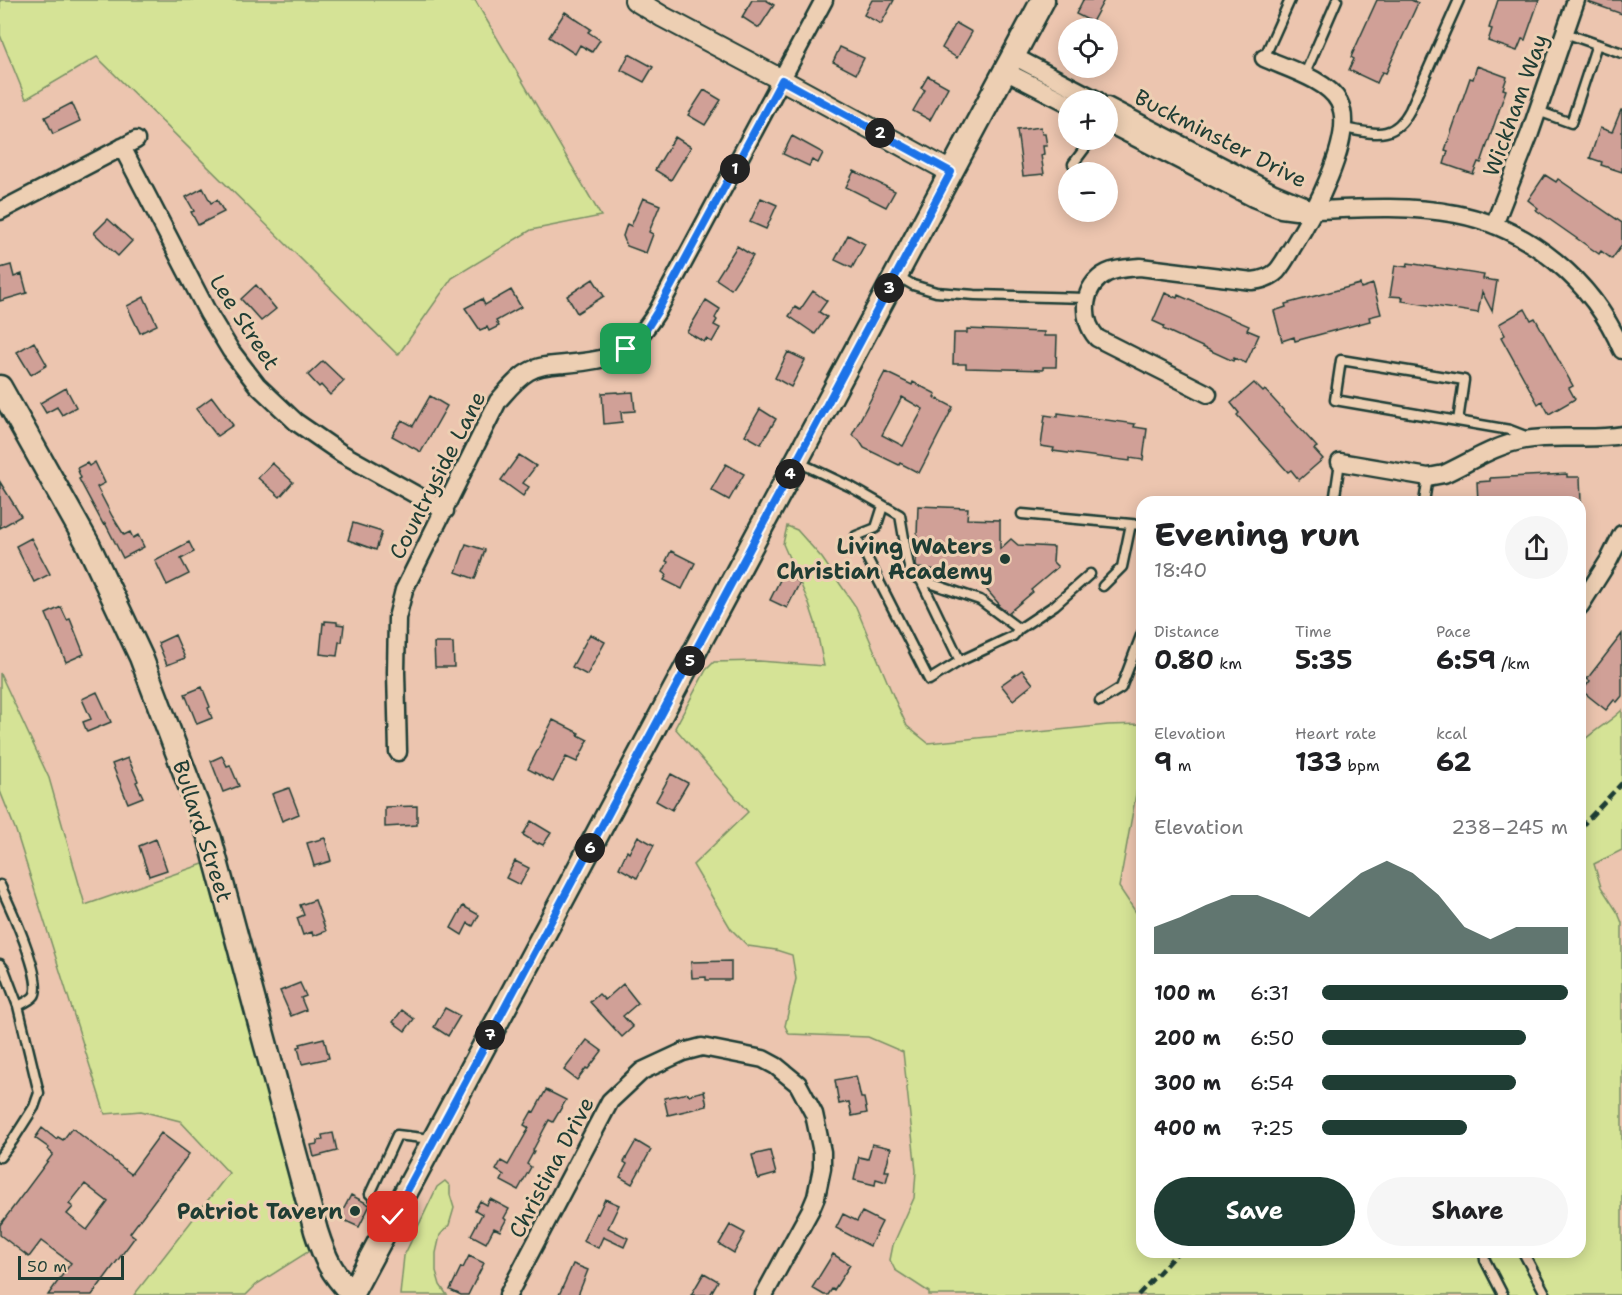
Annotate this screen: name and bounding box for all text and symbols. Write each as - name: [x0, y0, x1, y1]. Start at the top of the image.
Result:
- map controls: [1058, 18, 1118, 222]
- button: locate: [1058, 18, 1118, 78]
- street label: Wickham Way: [1476, 30, 1555, 180]
- street label: Buckminster Drive: [1130, 82, 1312, 194]
- button: +: [1058, 90, 1118, 150]
- pin: 2: [865, 118, 895, 148]
- text: 2: [874, 122, 886, 143]
- pin: 1: [720, 154, 750, 184]
- text: 1: [731, 158, 739, 179]
- button: −: [1058, 162, 1118, 222]
- street label: Lee Street: [203, 269, 286, 376]
- pin: 3: [874, 273, 904, 303]
- text: 3: [883, 277, 895, 298]
- pin: [600, 323, 651, 374]
- icon: arrive: [609, 332, 642, 365]
- street label: Countryside Lane: [383, 386, 492, 564]
- pin: 4: [775, 459, 805, 489]
- text: 4: [784, 463, 796, 484]
- text: Evening run: [1154, 512, 1360, 557]
- button: share: [1505, 516, 1568, 579]
- place label: Living Waters Christian Academy: [776, 532, 993, 586]
- marker: Living Waters Christian Academy: [998, 552, 1012, 566]
- text: 18:40: [1154, 557, 1207, 583]
- text: Distance: [1154, 621, 1220, 642]
- text: Time: [1295, 621, 1332, 642]
- text: Pace: [1436, 621, 1471, 642]
- text: 0.80: [1154, 642, 1214, 677]
- text: 5:35: [1295, 642, 1352, 677]
- text: 6:59: [1436, 642, 1496, 677]
- pin: 5: [675, 646, 705, 676]
- text: 5: [685, 650, 695, 671]
- text: km: [1214, 653, 1242, 674]
- text: /km: [1496, 653, 1530, 674]
- text: Elevation: [1154, 723, 1226, 744]
- text: Heart rate: [1295, 723, 1377, 744]
- text: kcal: [1436, 723, 1467, 744]
- text: 9: [1154, 744, 1172, 779]
- text: 133: [1295, 744, 1342, 779]
- text: 62: [1436, 744, 1472, 779]
- text: m: [1172, 755, 1191, 776]
- text: bpm: [1342, 755, 1380, 776]
- street label: Bullard Street: [166, 756, 239, 906]
- text: Elevation: [1154, 814, 1244, 840]
- text: 238–245 m: [1451, 814, 1568, 840]
- pin: 6: [575, 833, 605, 863]
- text: 6: [584, 837, 596, 858]
- text: 100 m: [1154, 980, 1216, 1006]
- text: 6:31: [1250, 980, 1289, 1006]
- pin: 7: [475, 1020, 505, 1050]
- text: 7: [484, 1024, 496, 1045]
- text: 200 m: [1154, 1025, 1221, 1051]
- text: 6:50: [1250, 1025, 1294, 1051]
- text: 300 m: [1154, 1070, 1221, 1096]
- text: 6:54: [1250, 1070, 1294, 1096]
- street label: Christina Drive: [502, 1092, 601, 1243]
- text: 400 m: [1154, 1115, 1221, 1141]
- text: 7:25: [1250, 1115, 1294, 1141]
- button: Save: [1154, 1177, 1355, 1246]
- button: Share: [1367, 1177, 1568, 1246]
- pin: [367, 1191, 418, 1242]
- place label: Patriot Tavern: [177, 1197, 343, 1226]
- icon: check: [376, 1200, 409, 1233]
- marker: Patriot Tavern: [348, 1204, 362, 1218]
- scale bar: [18, 1253, 124, 1280]
- text: 50 m: [27, 1256, 67, 1277]

